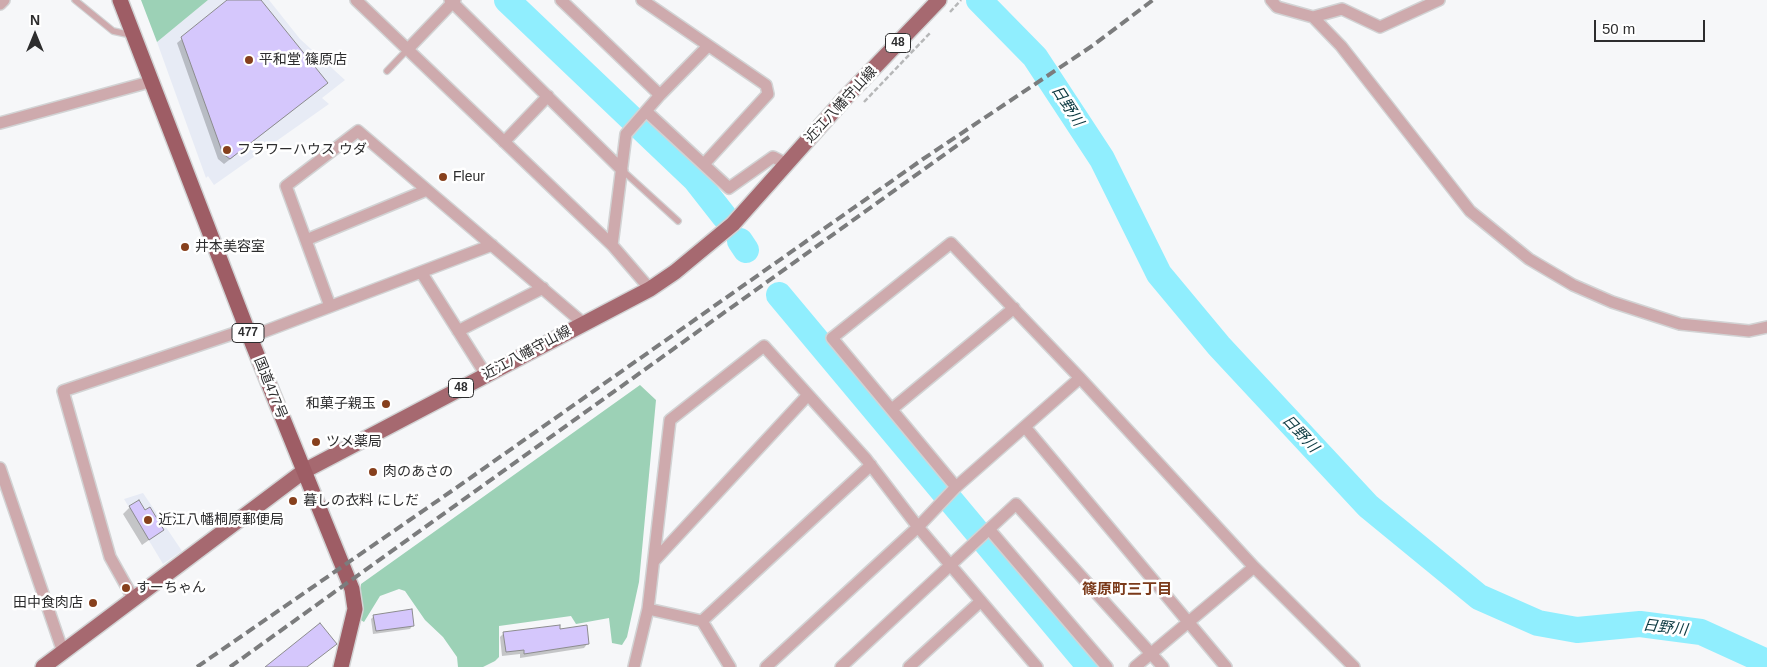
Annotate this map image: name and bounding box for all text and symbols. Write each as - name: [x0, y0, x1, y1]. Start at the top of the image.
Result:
- north arrow: [10, 10, 60, 60]
- scale bar: [1597, 10, 1708, 42]
- text: N: [30, 12, 40, 28]
- text: 50 m: [1602, 20, 1635, 37]
- road number: 48: [886, 34, 910, 52]
- place label: 平和堂 篠原店: [259, 52, 347, 68]
- marker: 平和堂 篠原店: [243, 54, 255, 66]
- street label: 近江八幡守山線: [801, 63, 881, 147]
- water label: 日野川: [1047, 82, 1087, 130]
- place label: フラワーハウス ウダ: [237, 142, 367, 158]
- marker: フラワーハウス ウダ: [221, 144, 233, 156]
- place label: Fleur: [453, 169, 485, 185]
- marker: Fleur: [437, 171, 449, 183]
- place label: 井本美容室: [195, 239, 265, 255]
- marker: 井本美容室: [179, 241, 191, 253]
- road number: 477: [232, 323, 264, 342]
- street label: 近江八幡守山線: [480, 323, 574, 383]
- street label: 国道477号: [250, 355, 290, 421]
- road number: 48: [448, 378, 474, 398]
- place label: 和菓子親玉: [306, 396, 376, 412]
- marker: 和菓子親玉: [380, 398, 392, 410]
- water label: 日野川: [1278, 411, 1322, 457]
- place label: ツメ薬局: [326, 434, 382, 450]
- marker: ツメ薬局: [310, 436, 322, 448]
- place label: 肉のあさの: [383, 464, 453, 480]
- marker: 肉のあさの: [367, 466, 379, 478]
- place label: 暮しの衣料 にしだ: [303, 493, 419, 509]
- marker: 暮しの衣料 にしだ: [287, 495, 299, 507]
- place label: 近江八幡桐原郵便局: [158, 512, 284, 528]
- marker: 近江八幡桐原郵便局: [142, 514, 154, 526]
- place label: すーちゃん: [136, 580, 206, 596]
- district label: 篠原町三丁目: [1082, 581, 1172, 599]
- marker: すーちゃん: [120, 582, 132, 594]
- place label: 田中食肉店: [13, 595, 83, 611]
- marker: 田中食肉店: [87, 597, 99, 609]
- water label: 日野川: [1642, 616, 1688, 640]

